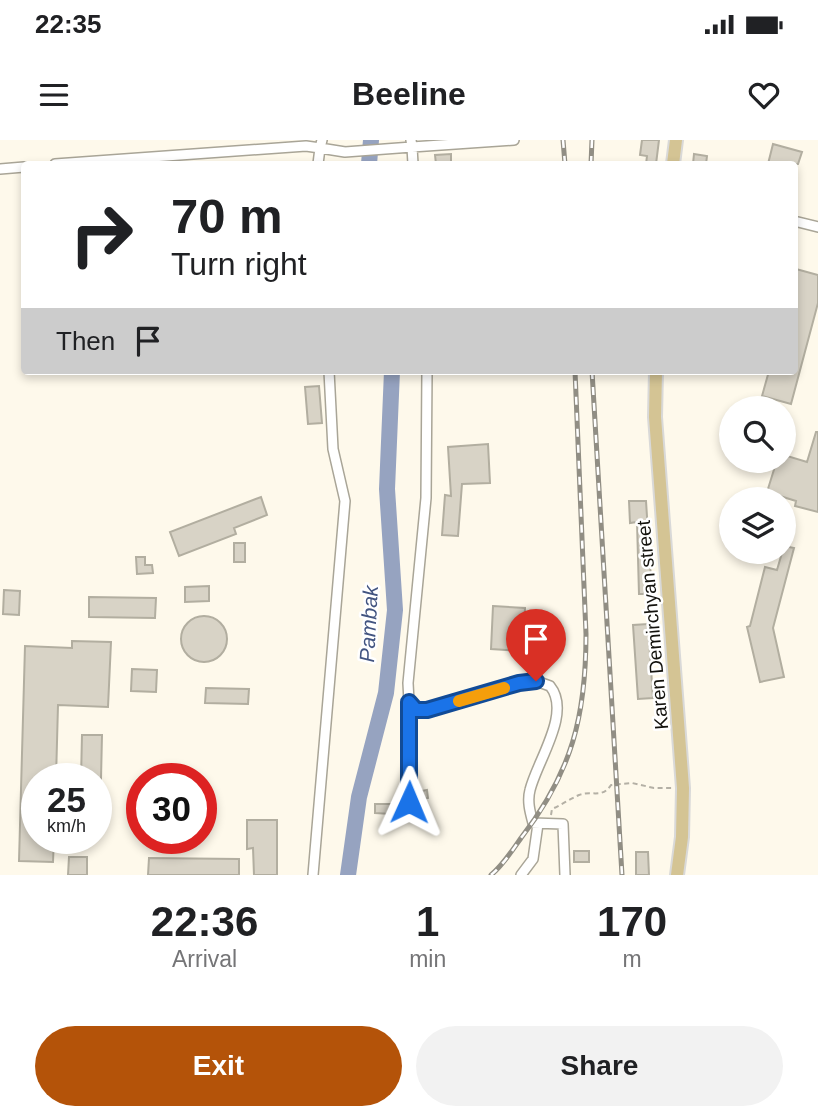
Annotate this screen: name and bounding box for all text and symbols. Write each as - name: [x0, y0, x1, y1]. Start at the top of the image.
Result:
- text: 22:35: [35, 9, 102, 39]
- icon: menu: [35, 76, 73, 114]
- text: Beeline: [352, 76, 466, 112]
- icon: heart: [745, 76, 783, 114]
- icon: right: [56, 189, 147, 280]
- text: 70 m: [171, 189, 283, 243]
- text: Turn right: [171, 246, 307, 282]
- icon: arrive: [129, 322, 167, 360]
- text: Then: [56, 326, 115, 356]
- map controls: [719, 396, 796, 564]
- button: search: [719, 396, 796, 473]
- button: layers: [719, 487, 796, 564]
- street label: Karen Demirchyan street: [633, 519, 672, 731]
- water label: Pambak: [355, 583, 382, 663]
- pin: [506, 609, 566, 681]
- icon: arrive: [517, 620, 555, 658]
- speed limit sign: 30: [126, 763, 217, 854]
- position arrow: [372, 765, 446, 839]
- text: 25: [47, 780, 86, 819]
- text: km/h: [47, 816, 86, 836]
- text: 22:36: [151, 898, 258, 945]
- text: 1: [416, 898, 439, 945]
- text: 170: [597, 898, 667, 945]
- text: Arrival: [172, 946, 237, 972]
- text: min: [409, 946, 446, 972]
- text: m: [623, 946, 642, 972]
- button: Exit: [35, 1026, 402, 1106]
- button: Share: [416, 1026, 783, 1106]

